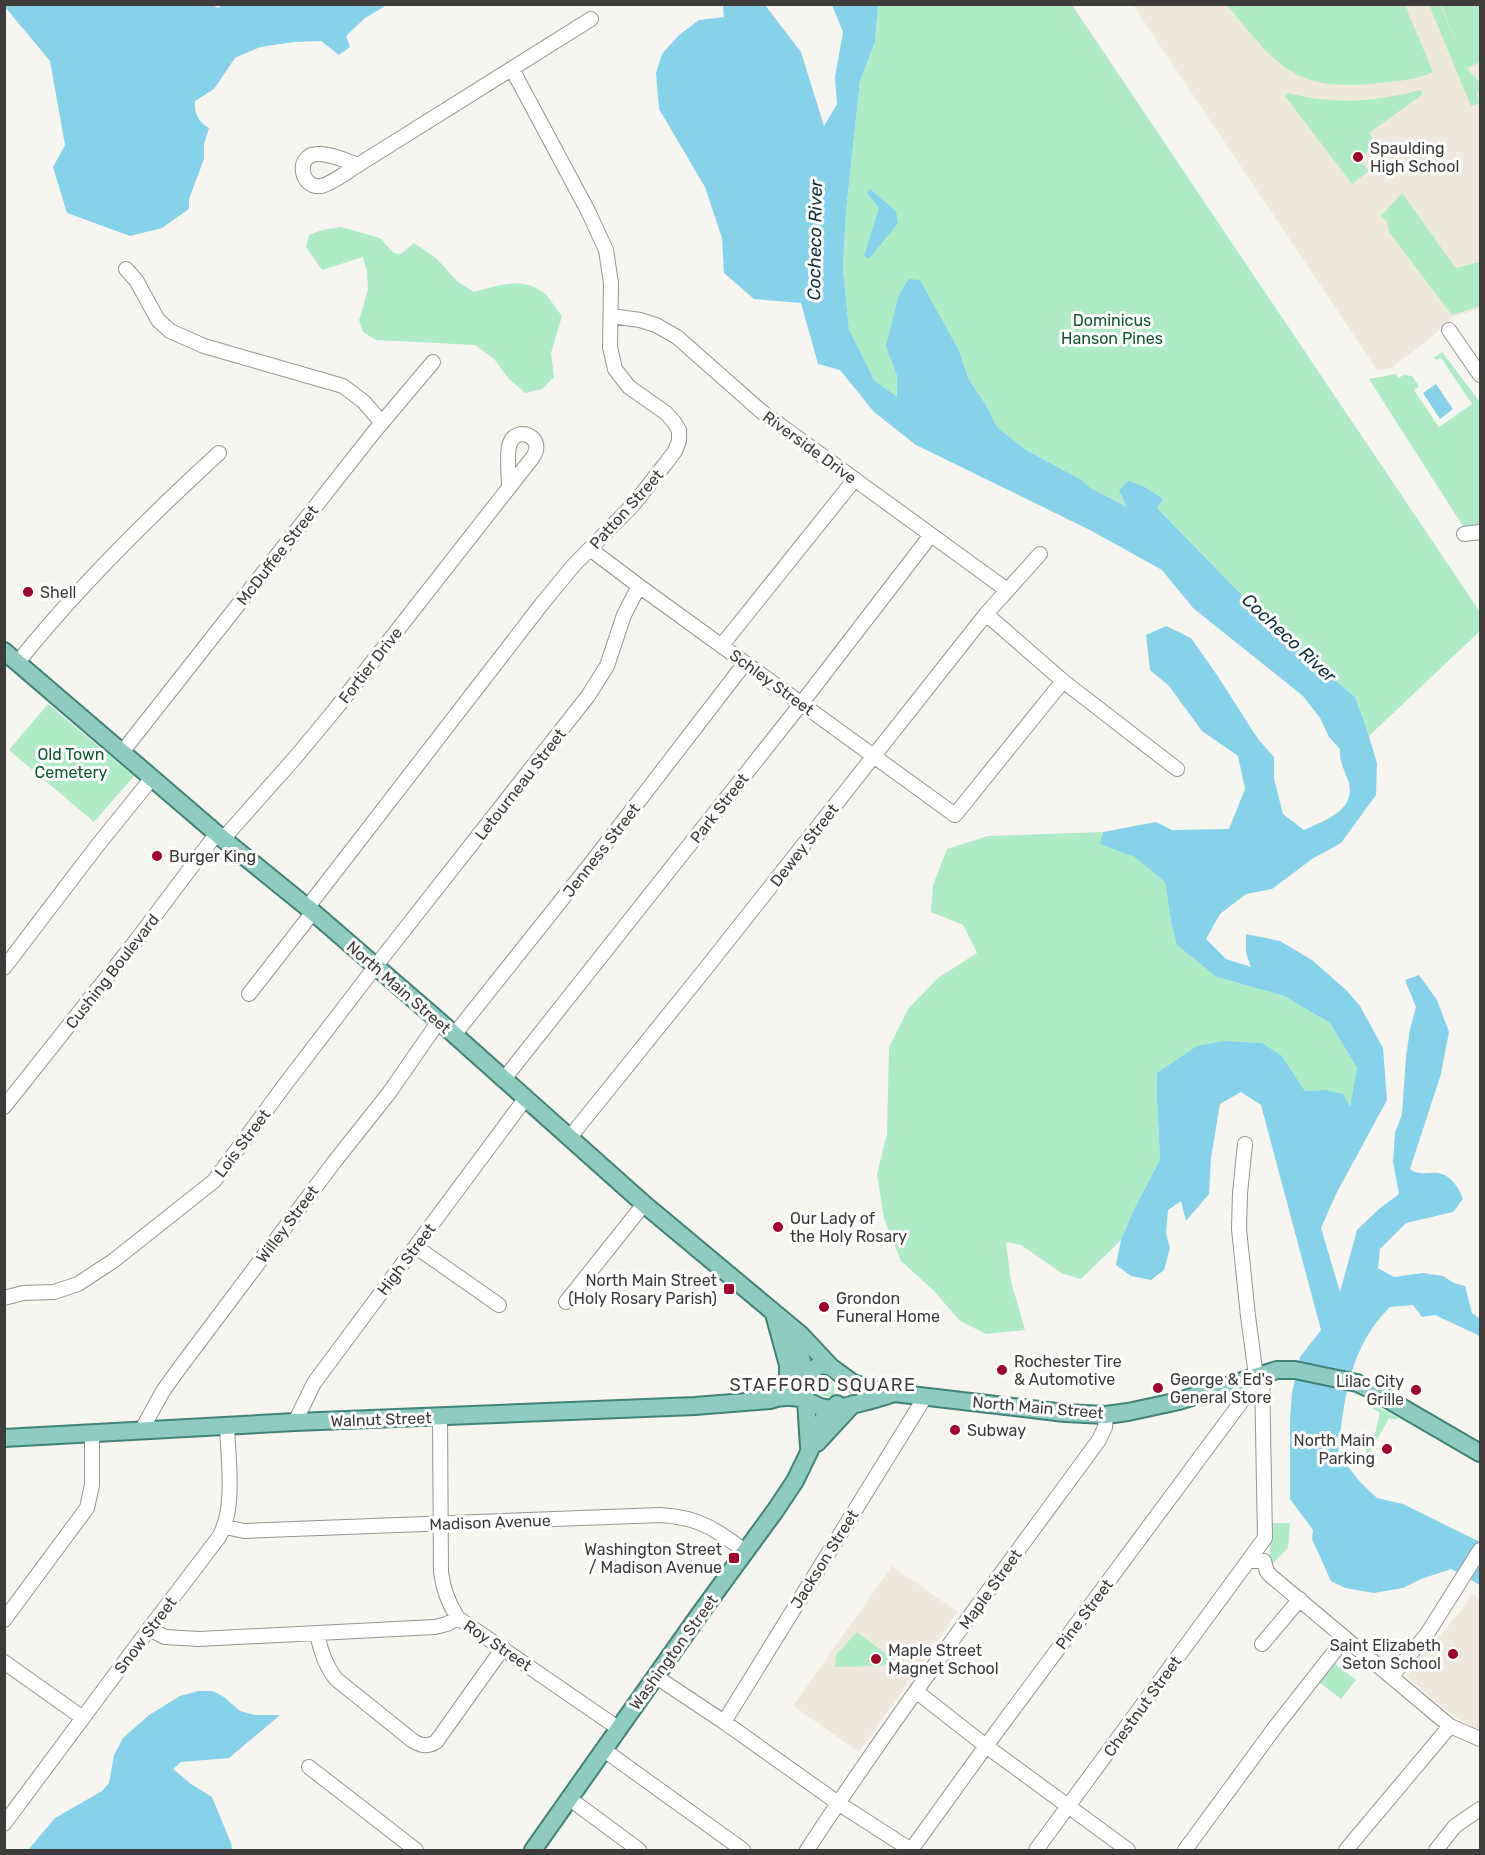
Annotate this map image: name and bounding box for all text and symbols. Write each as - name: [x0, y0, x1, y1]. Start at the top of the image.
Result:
- place label: Spaulding High School: [1370, 139, 1459, 176]
- marker: Spaulding High School: [1351, 150, 1365, 164]
- water label: Cocheco River: [803, 178, 827, 300]
- park label: Dominicus Hanson Pines: [1061, 311, 1163, 348]
- street label: Riverside Drive: [759, 407, 860, 488]
- street label: Patton Street: [586, 466, 667, 553]
- street label: McDuffee Street: [233, 502, 322, 609]
- place label: Shell: [40, 583, 76, 602]
- marker: Shell: [21, 585, 35, 599]
- water label: Cocheco River: [1237, 589, 1341, 688]
- street label: Fortier Drive: [335, 623, 406, 707]
- street label: Schley Street: [726, 645, 818, 719]
- street label: Letourneau Street: [471, 725, 570, 844]
- park label: Old Town Cemetery: [35, 745, 108, 782]
- street label: Park Street: [686, 770, 753, 847]
- street label: Jenness Street: [559, 800, 644, 901]
- street label: Dewey Street: [766, 800, 843, 890]
- place label: Burger King: [169, 847, 256, 866]
- marker: Burger King: [150, 849, 164, 863]
- street label: Cushing Boulevard: [62, 910, 163, 1032]
- street label: North Main Street: [343, 937, 455, 1038]
- street label: Lois Street: [211, 1106, 274, 1181]
- street label: Willey Street: [252, 1182, 323, 1267]
- place label: Our Lady of the Holy Rosary: [790, 1209, 907, 1246]
- street label: High Street: [373, 1220, 439, 1299]
- marker: Our Lady of the Holy Rosary: [771, 1220, 785, 1234]
- place label: North Main Street (Holy Rosary Parish): [568, 1271, 717, 1308]
- marker: North Main Street (Holy Rosary Parish): [722, 1282, 736, 1296]
- place label: Grondon Funeral Home: [836, 1289, 940, 1326]
- marker: Grondon Funeral Home: [817, 1300, 831, 1314]
- place label: Rochester Tire & Automotive: [1014, 1352, 1122, 1389]
- marker: Rochester Tire & Automotive: [995, 1363, 1009, 1377]
- place label: George & Ed's General Store: [1170, 1370, 1273, 1407]
- place label: Lilac City Grille: [1336, 1372, 1404, 1409]
- district label: STAFFORD SQUARE: [730, 1374, 916, 1396]
- marker: George & Ed's General Store: [1151, 1381, 1165, 1395]
- marker: Lilac City Grille: [1409, 1383, 1423, 1397]
- street label: North Main Street: [972, 1392, 1104, 1423]
- street label: Walnut Street: [330, 1408, 432, 1431]
- place label: Subway: [967, 1421, 1026, 1440]
- marker: Subway: [948, 1423, 962, 1437]
- place label: North Main Parking: [1294, 1431, 1375, 1468]
- marker: North Main Parking: [1380, 1442, 1394, 1456]
- street label: Jackson Street: [786, 1506, 862, 1612]
- street label: Madison Avenue: [429, 1511, 551, 1534]
- place label: Washington Street / Madison Avenue: [584, 1540, 722, 1577]
- street label: Maple Street: [955, 1546, 1026, 1633]
- marker: Washington Street / Madison Avenue: [727, 1551, 741, 1565]
- street label: Pine Street: [1052, 1575, 1117, 1653]
- street label: Washington Street: [625, 1591, 722, 1714]
- street label: Snow Street: [110, 1593, 180, 1677]
- street label: Roy Street: [460, 1616, 535, 1675]
- place label: Saint Elizabeth Seton School: [1330, 1636, 1441, 1673]
- place label: Maple Street Magnet School: [888, 1641, 999, 1678]
- marker: Saint Elizabeth Seton School: [1446, 1647, 1460, 1661]
- marker: Maple Street Magnet School: [869, 1652, 883, 1666]
- street label: Chestnut Street: [1100, 1652, 1185, 1760]

